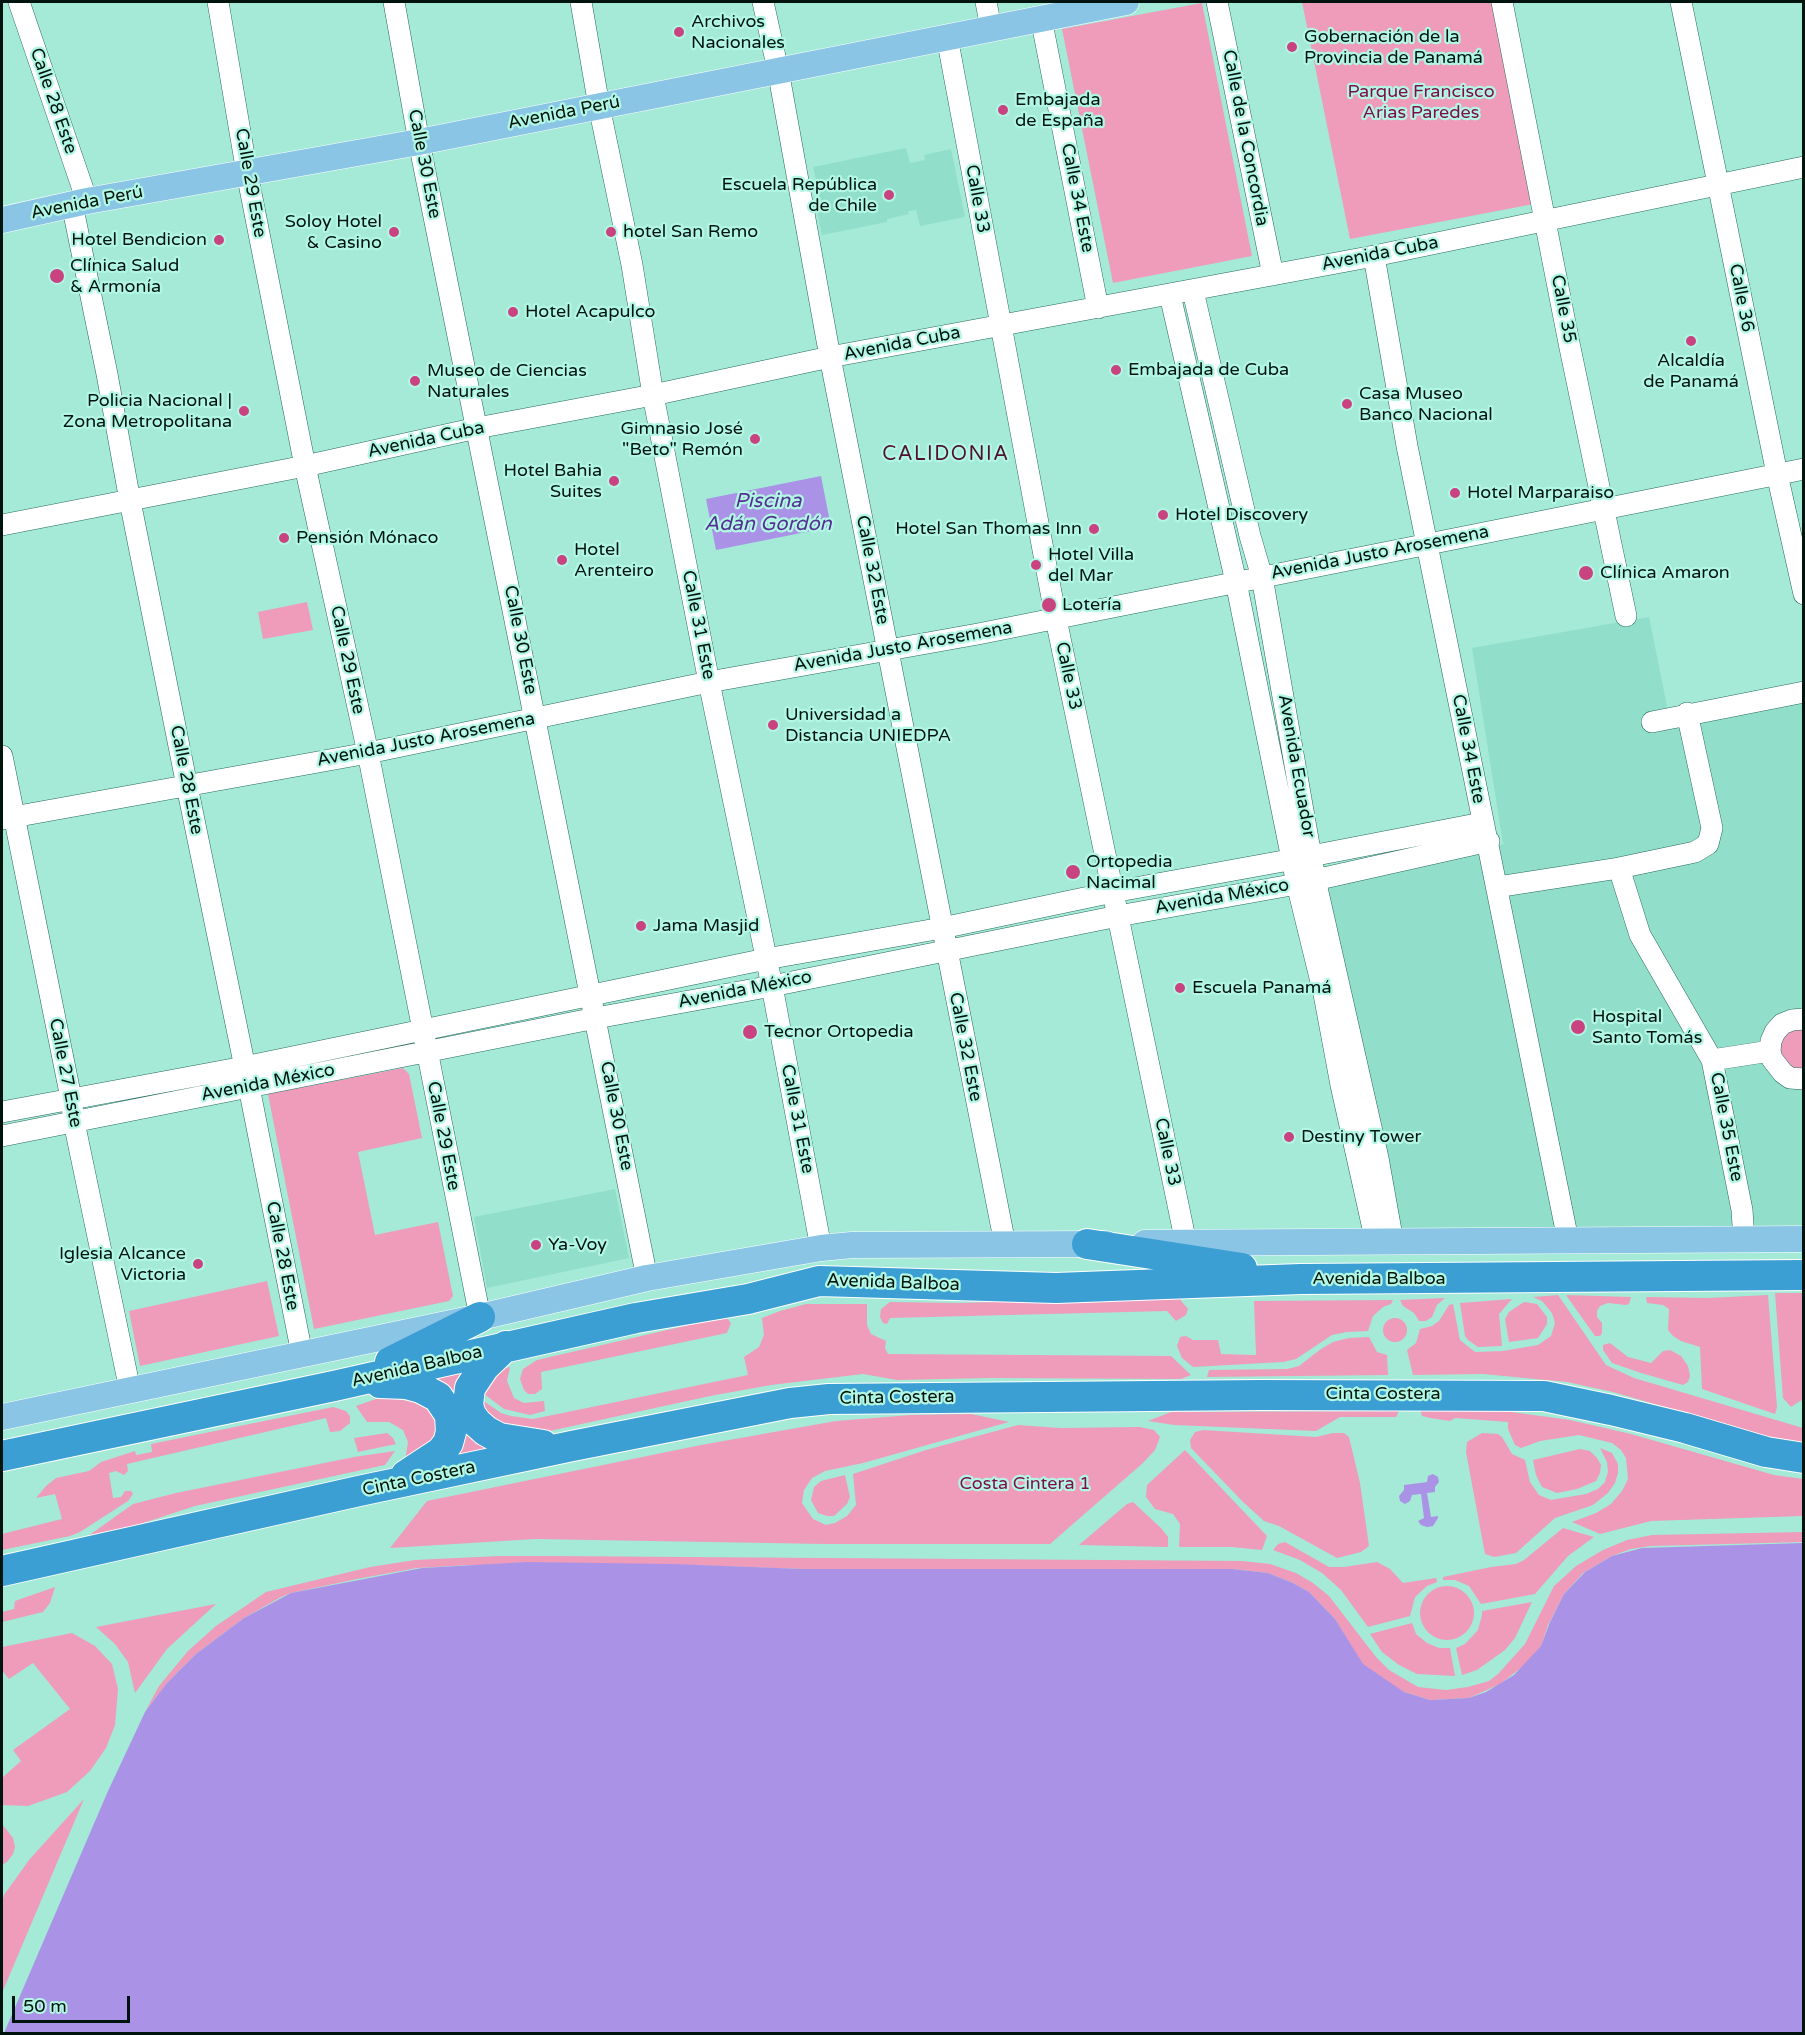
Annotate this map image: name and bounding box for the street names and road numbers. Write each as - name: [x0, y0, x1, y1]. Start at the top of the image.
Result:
- street label: Calle 28 Este: [25, 45, 81, 157]
- street label: Calle de la Concordia: [1217, 48, 1273, 228]
- street label: Avenida Perú: [506, 92, 622, 134]
- street label: Calle 30 Este: [403, 108, 445, 220]
- street label: Calle 29 Este: [230, 127, 270, 239]
- street label: Calle 34 Este: [1056, 142, 1098, 254]
- street label: Calle 33: [960, 163, 994, 235]
- street label: Avenida Perú: [29, 182, 145, 224]
- street label: Avenida Cuba: [1320, 232, 1440, 276]
- street label: Calle 36: [1724, 262, 1758, 334]
- street label: Calle 35: [1546, 273, 1580, 345]
- street label: Avenida Cuba: [842, 322, 962, 366]
- street label: Avenida Cuba: [366, 417, 486, 463]
- street label: Calle 32 Este: [851, 514, 893, 626]
- street label: Avenida Justo Arosemena: [1269, 521, 1491, 585]
- street label: Calle 31 Este: [677, 569, 719, 681]
- street label: Calle 30 Este: [499, 584, 541, 696]
- street label: Calle 29 Este: [325, 604, 369, 716]
- street label: Avenida Justo Arosemena: [792, 617, 1014, 677]
- street label: Calle 33: [1050, 640, 1086, 712]
- street label: Avenida Ecuador: [1273, 693, 1319, 839]
- street label: Calle 34 Este: [1447, 693, 1489, 805]
- street label: Avenida Justo Arosemena: [315, 708, 537, 772]
- street label: Calle 28 Este: [165, 724, 207, 836]
- street label: Avenida México: [1153, 875, 1291, 919]
- street label: Avenida México: [676, 966, 814, 1014]
- street label: Calle 32 Este: [944, 991, 986, 1103]
- street label: Calle 27 Este: [44, 1017, 86, 1129]
- street label: Avenida México: [199, 1059, 337, 1107]
- street label: Calle 30 Este: [595, 1060, 637, 1172]
- street label: Calle 31 Este: [776, 1063, 818, 1175]
- street label: Calle 35 Este: [1705, 1071, 1747, 1183]
- street label: Calle 29 Este: [422, 1080, 464, 1192]
- street label: Calle 33: [1149, 1116, 1185, 1188]
- street label: Calle 28 Este: [261, 1200, 303, 1312]
- street label: Avenida Balboa: [1312, 1268, 1446, 1290]
- street label: Avenida Balboa: [826, 1270, 960, 1296]
- street label: Avenida Balboa: [350, 1341, 484, 1393]
- street label: Cinta Costera: [1325, 1383, 1441, 1405]
- street label: Cinta Costera: [839, 1386, 955, 1410]
- street label: Cinta Costera: [360, 1456, 478, 1502]

